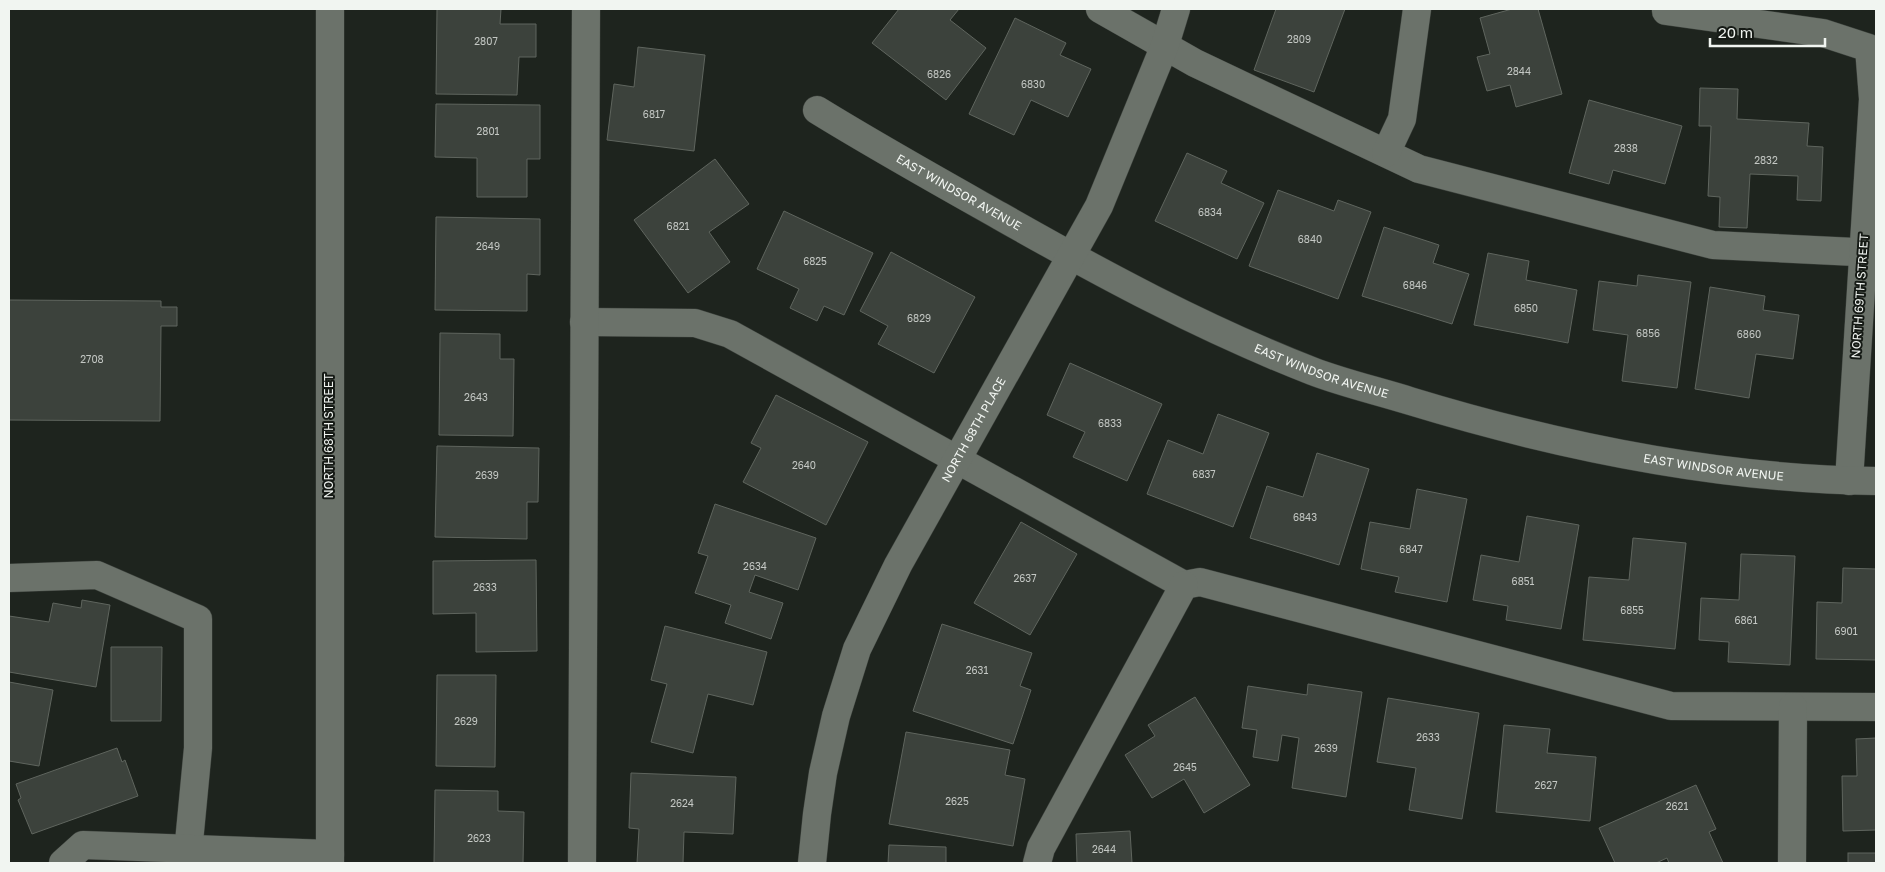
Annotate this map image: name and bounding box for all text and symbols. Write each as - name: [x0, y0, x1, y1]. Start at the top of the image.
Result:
- scale bar: [1710, 15, 1825, 47]
- text: 20 m: [1718, 23, 1753, 41]
- house number: 2809: [1287, 33, 1311, 45]
- house number: 2807: [474, 35, 498, 47]
- house number: 2844: [1507, 65, 1531, 77]
- house number: 6826: [927, 68, 951, 80]
- house number: 6830: [1021, 78, 1045, 90]
- house number: 6817: [643, 108, 665, 120]
- house number: 2801: [477, 125, 500, 137]
- house number: 2838: [1614, 142, 1638, 154]
- street label: EAST WINDSOR AVENUE: [894, 151, 1024, 234]
- house number: 2832: [1754, 154, 1778, 166]
- house number: 6834: [1198, 206, 1222, 218]
- house number: 6821: [667, 220, 690, 232]
- house number: 6840: [1298, 233, 1322, 245]
- street label: NORTH 69TH STREET: [1848, 233, 1871, 359]
- house number: 2649: [476, 240, 500, 252]
- house number: 6825: [803, 255, 827, 267]
- house number: 6846: [1403, 279, 1427, 291]
- house number: 6850: [1514, 302, 1538, 314]
- house number: 6829: [907, 312, 931, 324]
- house number: 6856: [1636, 327, 1660, 339]
- house number: 6860: [1737, 328, 1761, 340]
- street label: EAST WINDSOR AVENUE: [1252, 340, 1390, 401]
- house number: 2708: [80, 353, 104, 365]
- street label: NORTH 68TH STREET: [321, 373, 336, 499]
- street label: NORTH 68TH PLACE: [938, 374, 1009, 485]
- house number: 2643: [464, 391, 488, 403]
- house number: 6833: [1098, 417, 1122, 429]
- street label: EAST WINDSOR AVENUE: [1642, 450, 1784, 484]
- house number: 2640: [792, 459, 816, 471]
- house number: 6837: [1192, 468, 1216, 480]
- house number: 2639: [475, 469, 499, 481]
- house number: 6843: [1293, 511, 1317, 523]
- house number: 6847: [1399, 543, 1423, 555]
- house number: 2634: [743, 560, 767, 572]
- house number: 2637: [1014, 572, 1037, 584]
- house number: 6851: [1512, 575, 1535, 587]
- house number: 2633: [473, 581, 497, 593]
- house number: 6855: [1620, 604, 1644, 616]
- house number: 6861: [1734, 614, 1758, 626]
- house number: 6901: [1834, 625, 1858, 637]
- house number: 2631: [966, 664, 988, 676]
- house number: 2629: [454, 715, 478, 727]
- house number: 2633: [1416, 731, 1440, 743]
- house number: 2639: [1314, 742, 1338, 754]
- house number: 2645: [1173, 761, 1197, 773]
- house number: 2627: [1535, 779, 1557, 791]
- house number: 2625: [945, 795, 969, 807]
- house number: 2624: [670, 797, 694, 809]
- house number: 2621: [1666, 800, 1688, 812]
- house number: 2623: [467, 832, 491, 844]
- house number: 2644: [1092, 843, 1116, 855]

